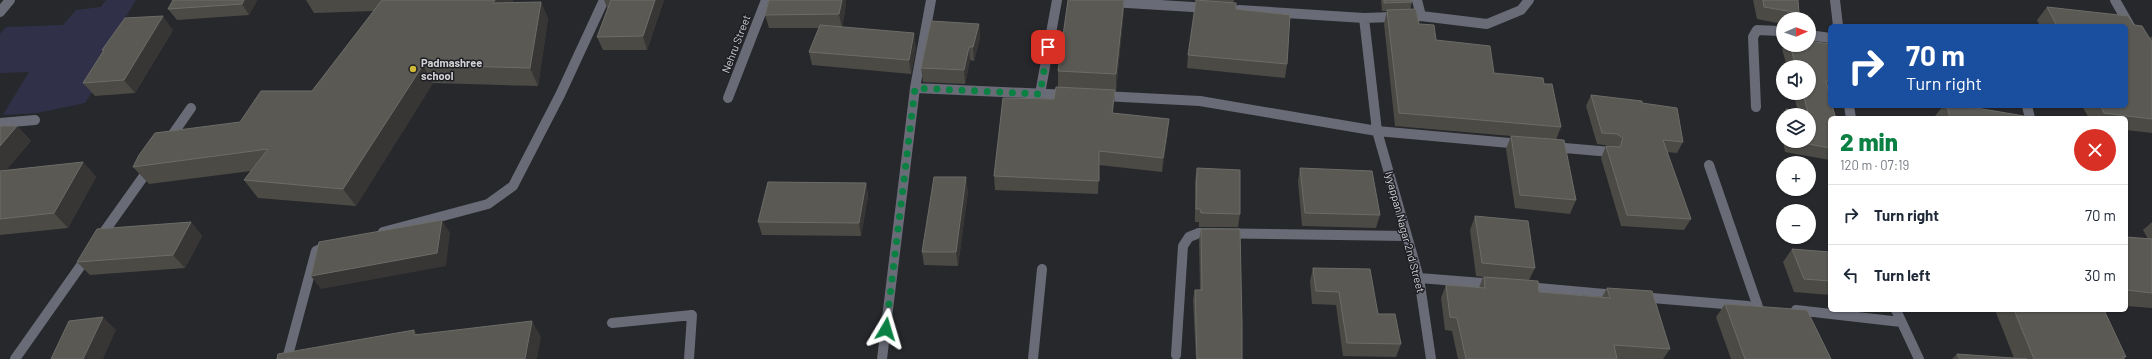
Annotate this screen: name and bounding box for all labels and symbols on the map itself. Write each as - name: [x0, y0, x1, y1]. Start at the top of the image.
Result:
- north arrow: [1776, 12, 1816, 52]
- street label: Nehru Street: [718, 13, 753, 75]
- pin: [1031, 30, 1065, 64]
- place label: Padmashree school: [421, 56, 482, 82]
- marker: Padmashree school: [408, 64, 418, 74]
- street label: Iyyappan Nagar 2nd Street: [1383, 170, 1428, 294]
- position arrow: [865, 308, 907, 350]

